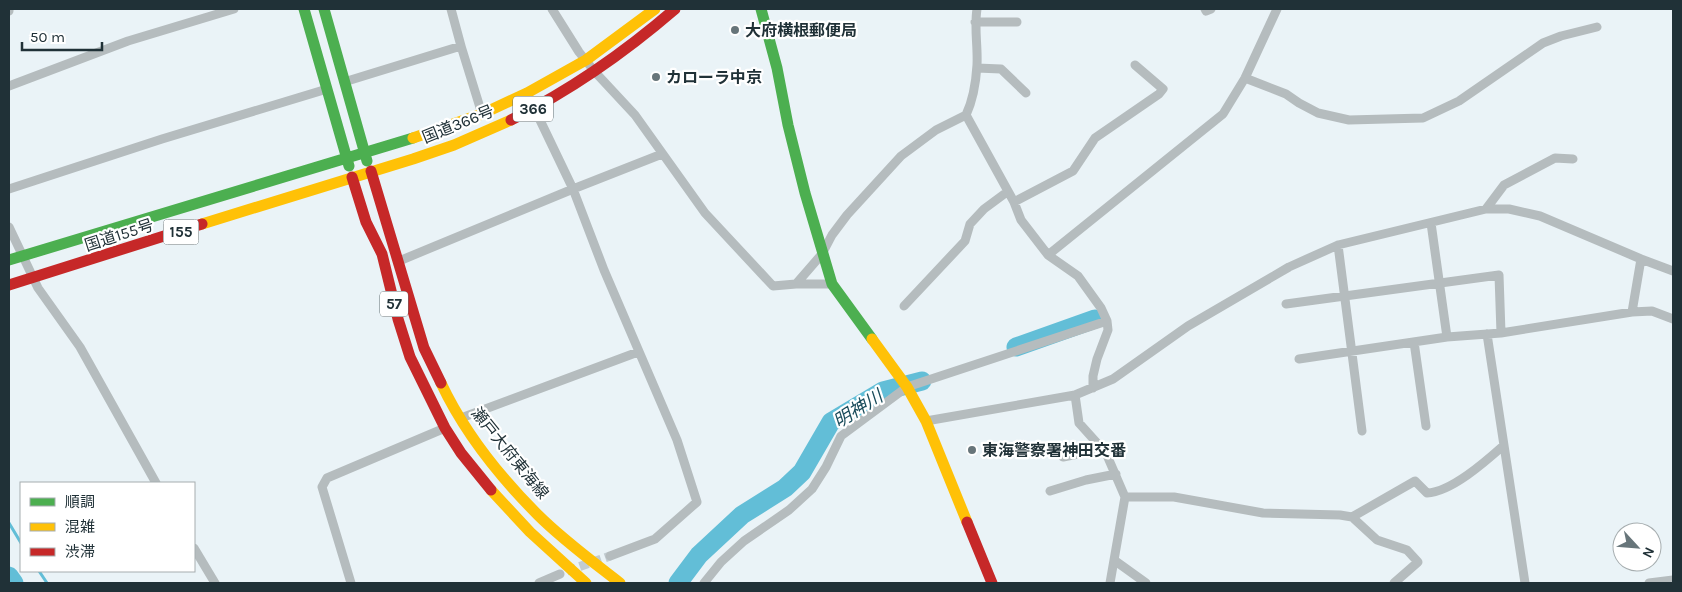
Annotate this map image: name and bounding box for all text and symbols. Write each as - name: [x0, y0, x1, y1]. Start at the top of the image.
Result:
- scale bar: [22, 20, 102, 52]
- place label: 大府横根郵便局: [745, 21, 857, 40]
- marker: 大府横根郵便局: [729, 24, 741, 36]
- text: 50 m: [30, 28, 65, 46]
- place label: カローラ中京: [666, 68, 762, 87]
- marker: カローラ中京: [650, 71, 662, 83]
- road number: 366: [513, 96, 553, 122]
- street label: 国道366号: [419, 101, 497, 147]
- street label: 国道155号: [82, 215, 156, 255]
- road number: 155: [164, 220, 198, 244]
- road number: 57: [380, 292, 408, 316]
- water label: 明神川: [829, 384, 888, 433]
- street label: 瀬戸大府東海線: [467, 403, 553, 503]
- place label: 東海警察署神田交番: [982, 441, 1126, 460]
- marker: 東海警察署神田交番: [966, 444, 978, 456]
- legend: [20, 482, 195, 572]
- text: 順調: [65, 493, 95, 511]
- text: 混雑: [65, 518, 95, 536]
- north arrow: [1612, 522, 1662, 572]
- text: 渋滞: [65, 543, 95, 561]
- text: N: [1638, 544, 1658, 561]

